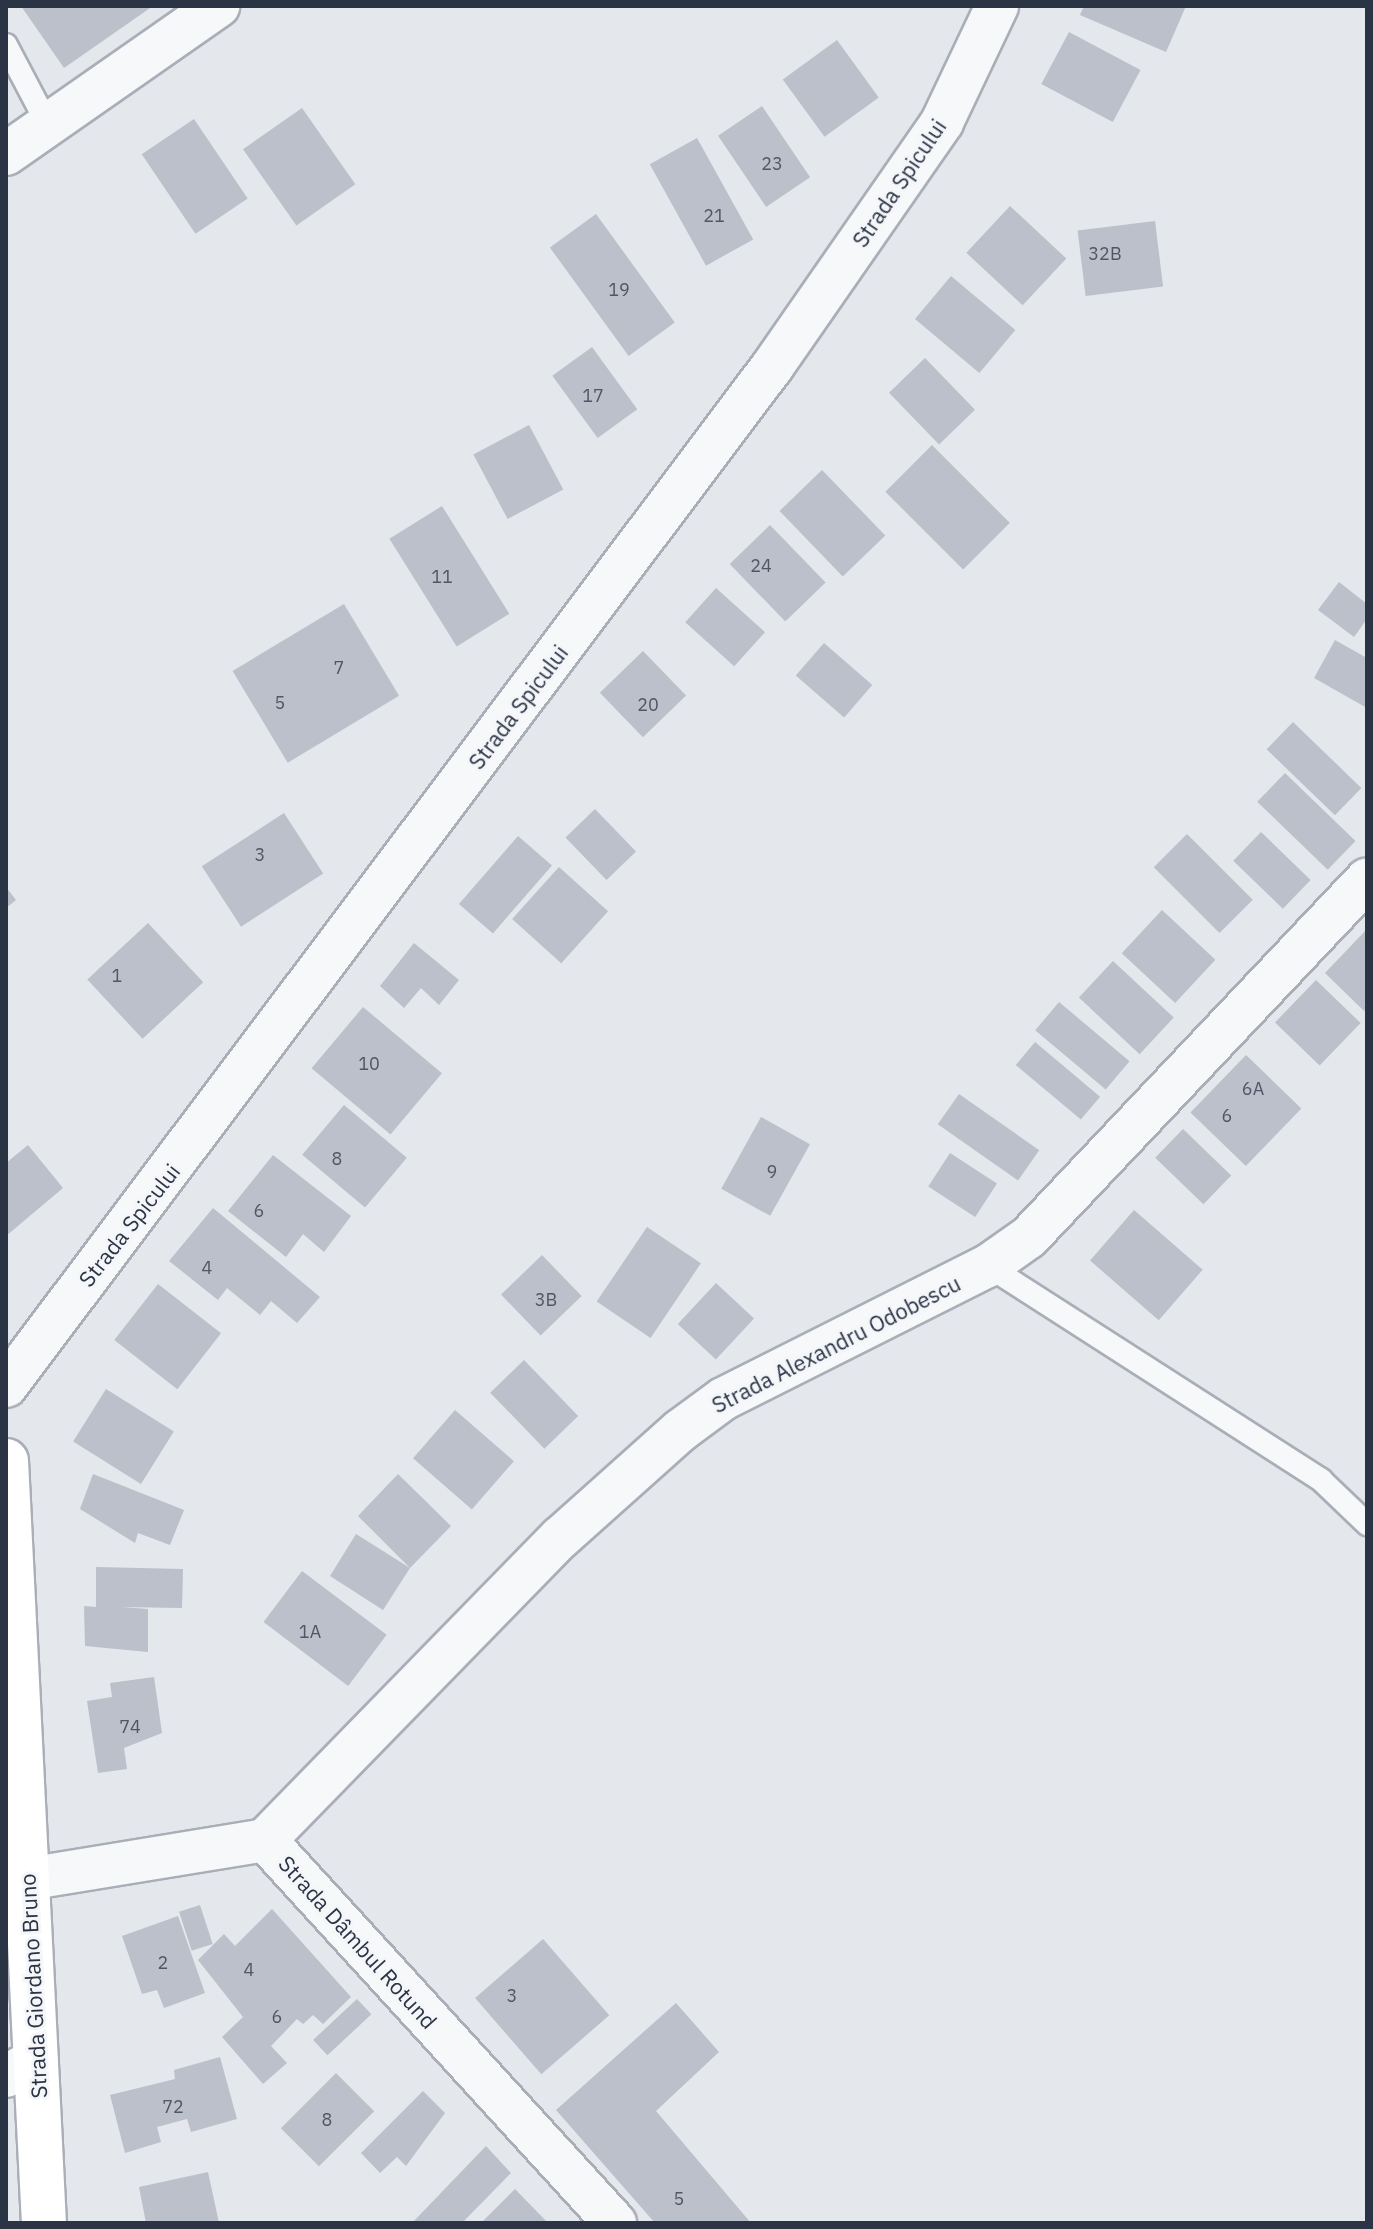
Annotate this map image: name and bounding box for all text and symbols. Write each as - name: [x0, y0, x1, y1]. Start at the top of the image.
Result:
- street label: Strada Spicului: [847, 114, 951, 252]
- house number: 23: [761, 153, 783, 175]
- house number: 21: [703, 205, 725, 227]
- house number: 32B: [1088, 243, 1122, 265]
- house number: 19: [608, 279, 630, 301]
- house number: 17: [582, 385, 604, 407]
- house number: 24: [750, 555, 772, 577]
- house number: 11: [431, 566, 453, 588]
- street label: Strada Spicului: [463, 640, 573, 774]
- house number: 7: [334, 657, 344, 679]
- house number: 5: [275, 692, 285, 714]
- house number: 20: [637, 694, 659, 716]
- house number: 3: [255, 844, 265, 866]
- house number: 1: [112, 965, 122, 987]
- house number: 10: [358, 1053, 380, 1075]
- house number: 6A: [1242, 1078, 1264, 1100]
- house number: 6: [1222, 1105, 1232, 1127]
- house number: 8: [332, 1148, 342, 1170]
- street label: Strada Spicului: [73, 1158, 185, 1292]
- house number: 9: [767, 1161, 777, 1183]
- house number: 6: [254, 1200, 264, 1222]
- house number: 4: [202, 1257, 212, 1279]
- street label: Strada Alexandru Odobescu: [707, 1270, 965, 1418]
- house number: 3B: [535, 1289, 557, 1311]
- house number: 1A: [299, 1621, 321, 1643]
- house number: 74: [119, 1716, 141, 1738]
- street label: Strada Dâmbul Rotund: [273, 1850, 443, 2034]
- street label: Strada Giordano Bruno: [14, 1873, 52, 2099]
- house number: 2: [158, 1952, 168, 1974]
- house number: 4: [244, 1959, 254, 1981]
- house number: 3: [507, 1985, 517, 2007]
- house number: 6: [272, 2006, 282, 2028]
- house number: 72: [162, 2096, 184, 2118]
- house number: 8: [322, 2109, 332, 2131]
- house number: 5: [674, 2188, 684, 2210]

